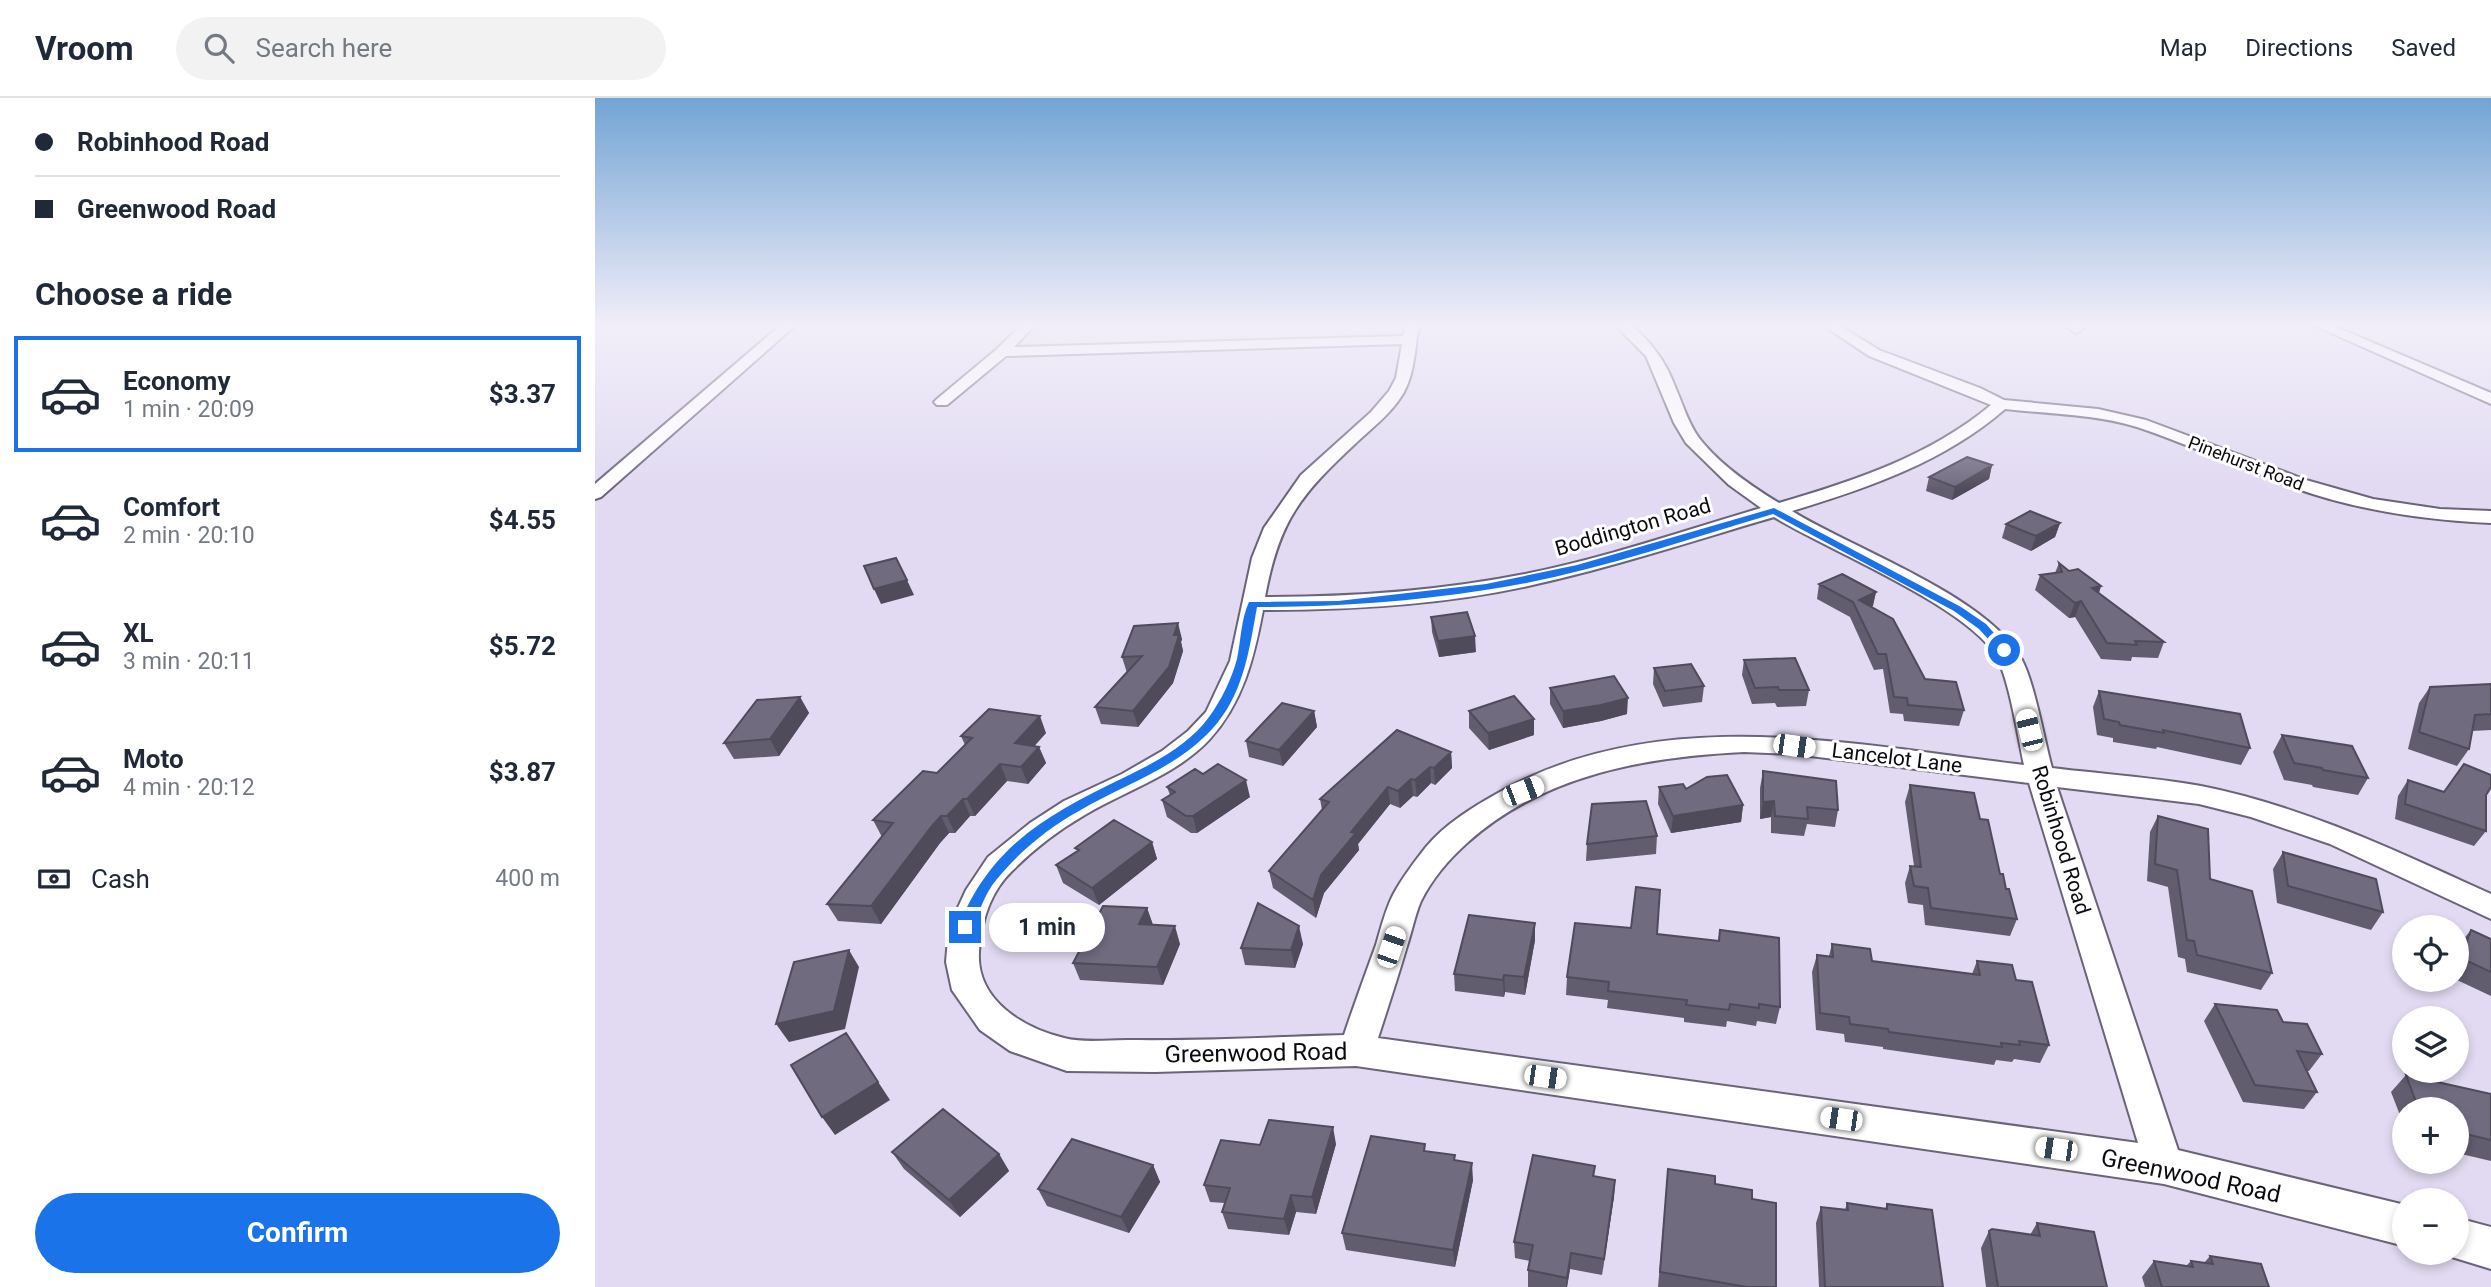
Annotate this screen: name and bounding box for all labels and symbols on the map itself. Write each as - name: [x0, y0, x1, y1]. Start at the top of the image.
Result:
- street label: Pinehurst Road: [2185, 431, 2307, 495]
- street label: Boddington Road: [1552, 493, 1714, 561]
- route start: [1988, 634, 2020, 666]
- car: [2014, 707, 2045, 753]
- car: [1772, 733, 1817, 759]
- street label: Lancelot Lane: [1830, 738, 1964, 778]
- street label: Robinhood Road: [2027, 763, 2095, 917]
- car: [1500, 774, 1547, 808]
- callout: 1 min: [989, 902, 1105, 952]
- route end: [949, 911, 981, 943]
- car: [1375, 924, 1408, 970]
- street label: Greenwood Road: [1164, 1037, 1348, 1069]
- car: [1523, 1064, 1568, 1090]
- car: [1819, 1106, 1864, 1132]
- car: [2034, 1136, 2079, 1162]
- street label: Greenwood Road: [2099, 1143, 2283, 1209]

